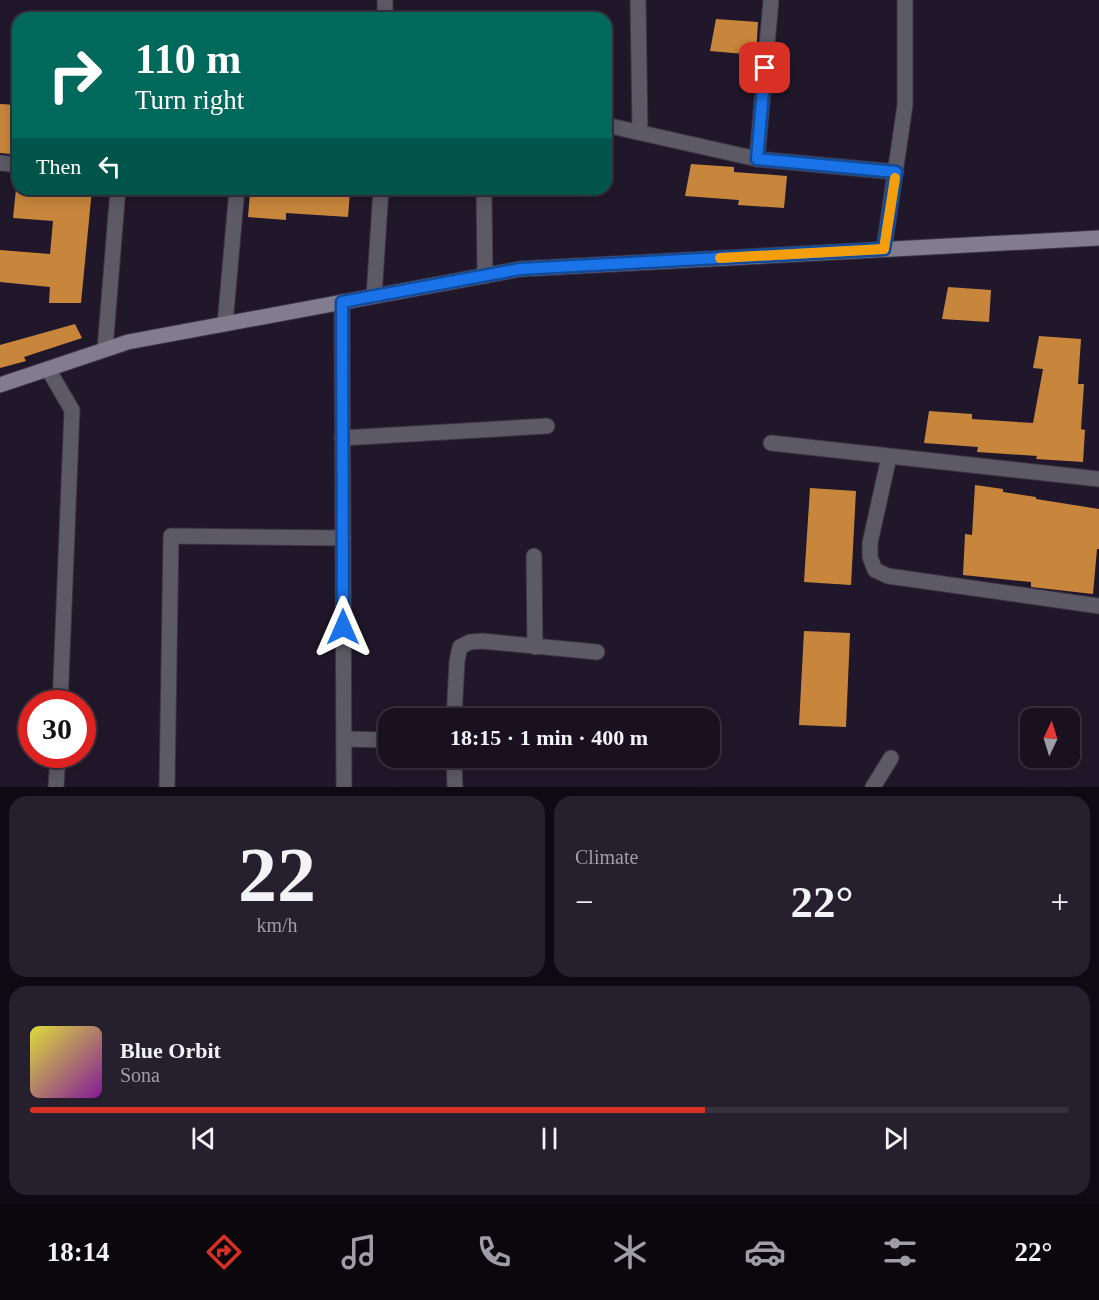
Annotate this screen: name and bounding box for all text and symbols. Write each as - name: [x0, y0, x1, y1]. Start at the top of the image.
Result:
- icon: right: [36, 36, 114, 114]
- text: 110 m: [135, 36, 241, 82]
- pin: [739, 42, 790, 93]
- icon: arrive: [748, 51, 781, 84]
- text: Turn right: [135, 85, 244, 115]
- icon: left: [93, 150, 126, 183]
- text: Then: [36, 154, 81, 179]
- position arrow: [311, 595, 375, 659]
- speed limit sign: 30: [18, 690, 96, 768]
- north arrow: [1020, 708, 1080, 768]
- map controls: [1020, 708, 1080, 768]
- text: 18:15 · 1 min · 400 m: [450, 725, 648, 750]
- text: 22: [238, 831, 316, 918]
- text: Climate: [575, 846, 638, 868]
- text: 22°: [791, 877, 854, 927]
- text: −: [575, 884, 594, 920]
- text: +: [1050, 884, 1069, 920]
- text: km/h: [256, 914, 298, 936]
- text: Blue Orbit: [120, 1038, 221, 1063]
- text: Sona: [120, 1064, 160, 1086]
- icon: previous: [187, 1122, 220, 1155]
- icon: pause: [533, 1122, 566, 1155]
- icon: next: [879, 1122, 912, 1155]
- icon: directions: [203, 1231, 245, 1273]
- icon: music: [338, 1231, 380, 1273]
- icon: phone: [473, 1231, 515, 1273]
- icon: climate: [609, 1231, 651, 1273]
- icon: car: [744, 1231, 786, 1273]
- icon: filters: [879, 1231, 921, 1273]
- text: 18:14: [47, 1237, 110, 1267]
- text: 22°: [1014, 1237, 1052, 1267]

